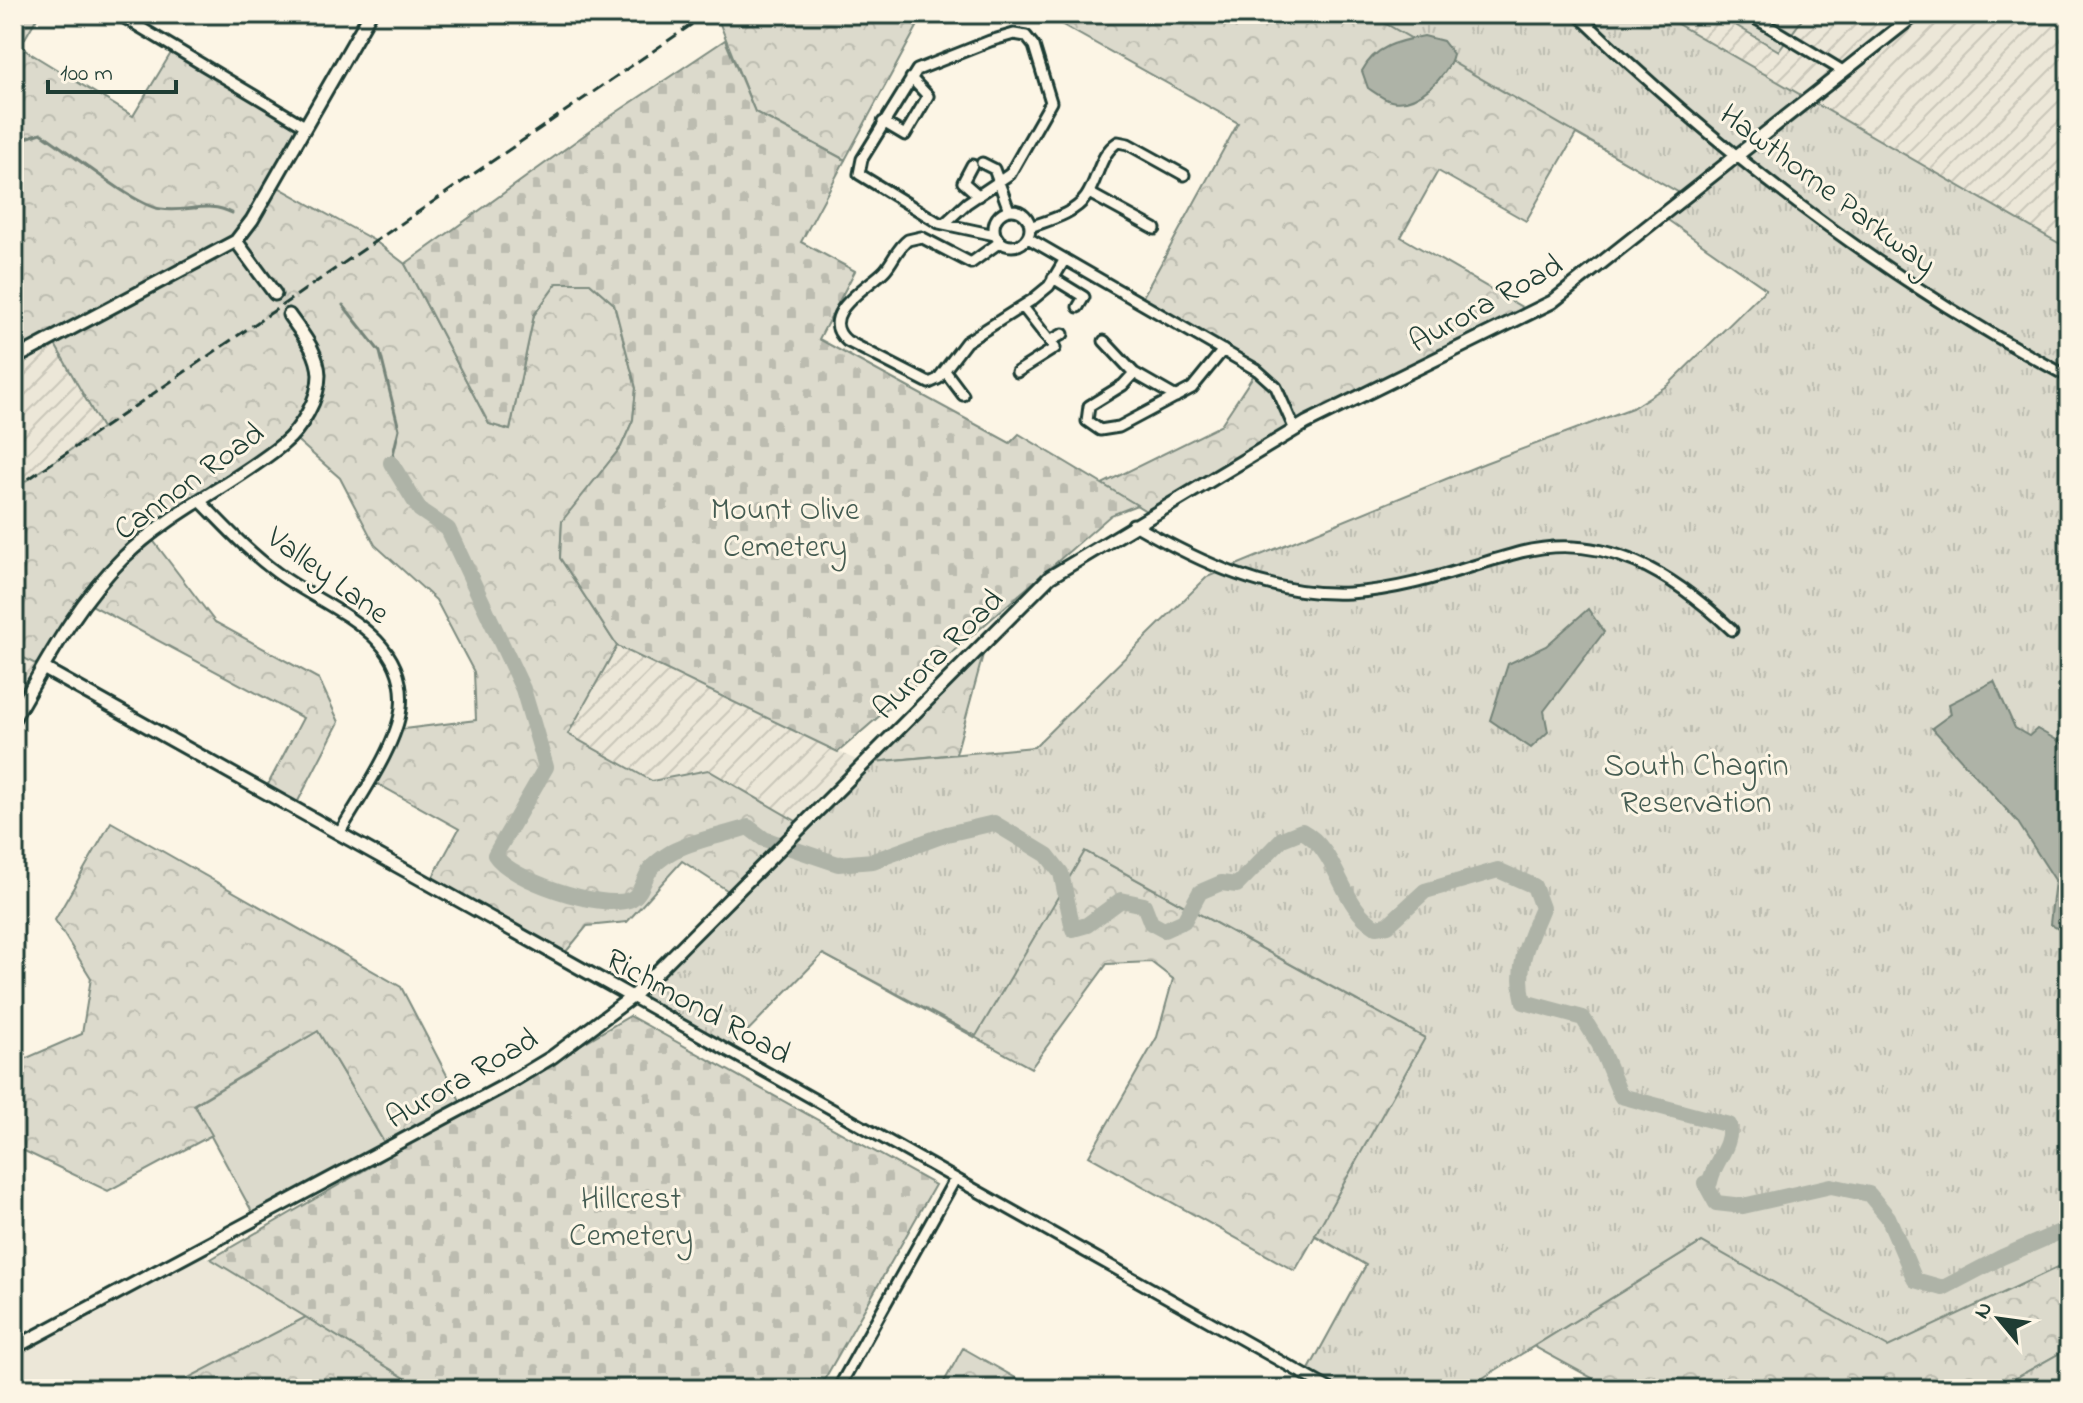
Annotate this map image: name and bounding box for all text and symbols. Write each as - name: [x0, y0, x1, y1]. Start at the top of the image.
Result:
- scale bar: [48, 44, 176, 94]
- text: 100 m: [60, 57, 113, 92]
- street label: Hawthorne Parkway: [1708, 93, 1945, 288]
- street label: Aurora Road: [1401, 243, 1572, 367]
- street label: Cannon Road: [105, 412, 275, 554]
- park label: Mount Olive Cemetery: [711, 488, 860, 572]
- street label: Valley Lane: [255, 515, 399, 638]
- street label: Aurora Road: [863, 579, 1016, 732]
- park label: South Chagrin Reservation: [1603, 744, 1789, 828]
- street label: Richmond Road: [596, 938, 799, 1078]
- street label: Aurora Road: [378, 1017, 548, 1143]
- park label: Hillcrest Cemetery: [569, 1177, 693, 1261]
- north arrow: [1959, 1279, 2039, 1359]
- text: N: [1967, 1297, 2002, 1325]

